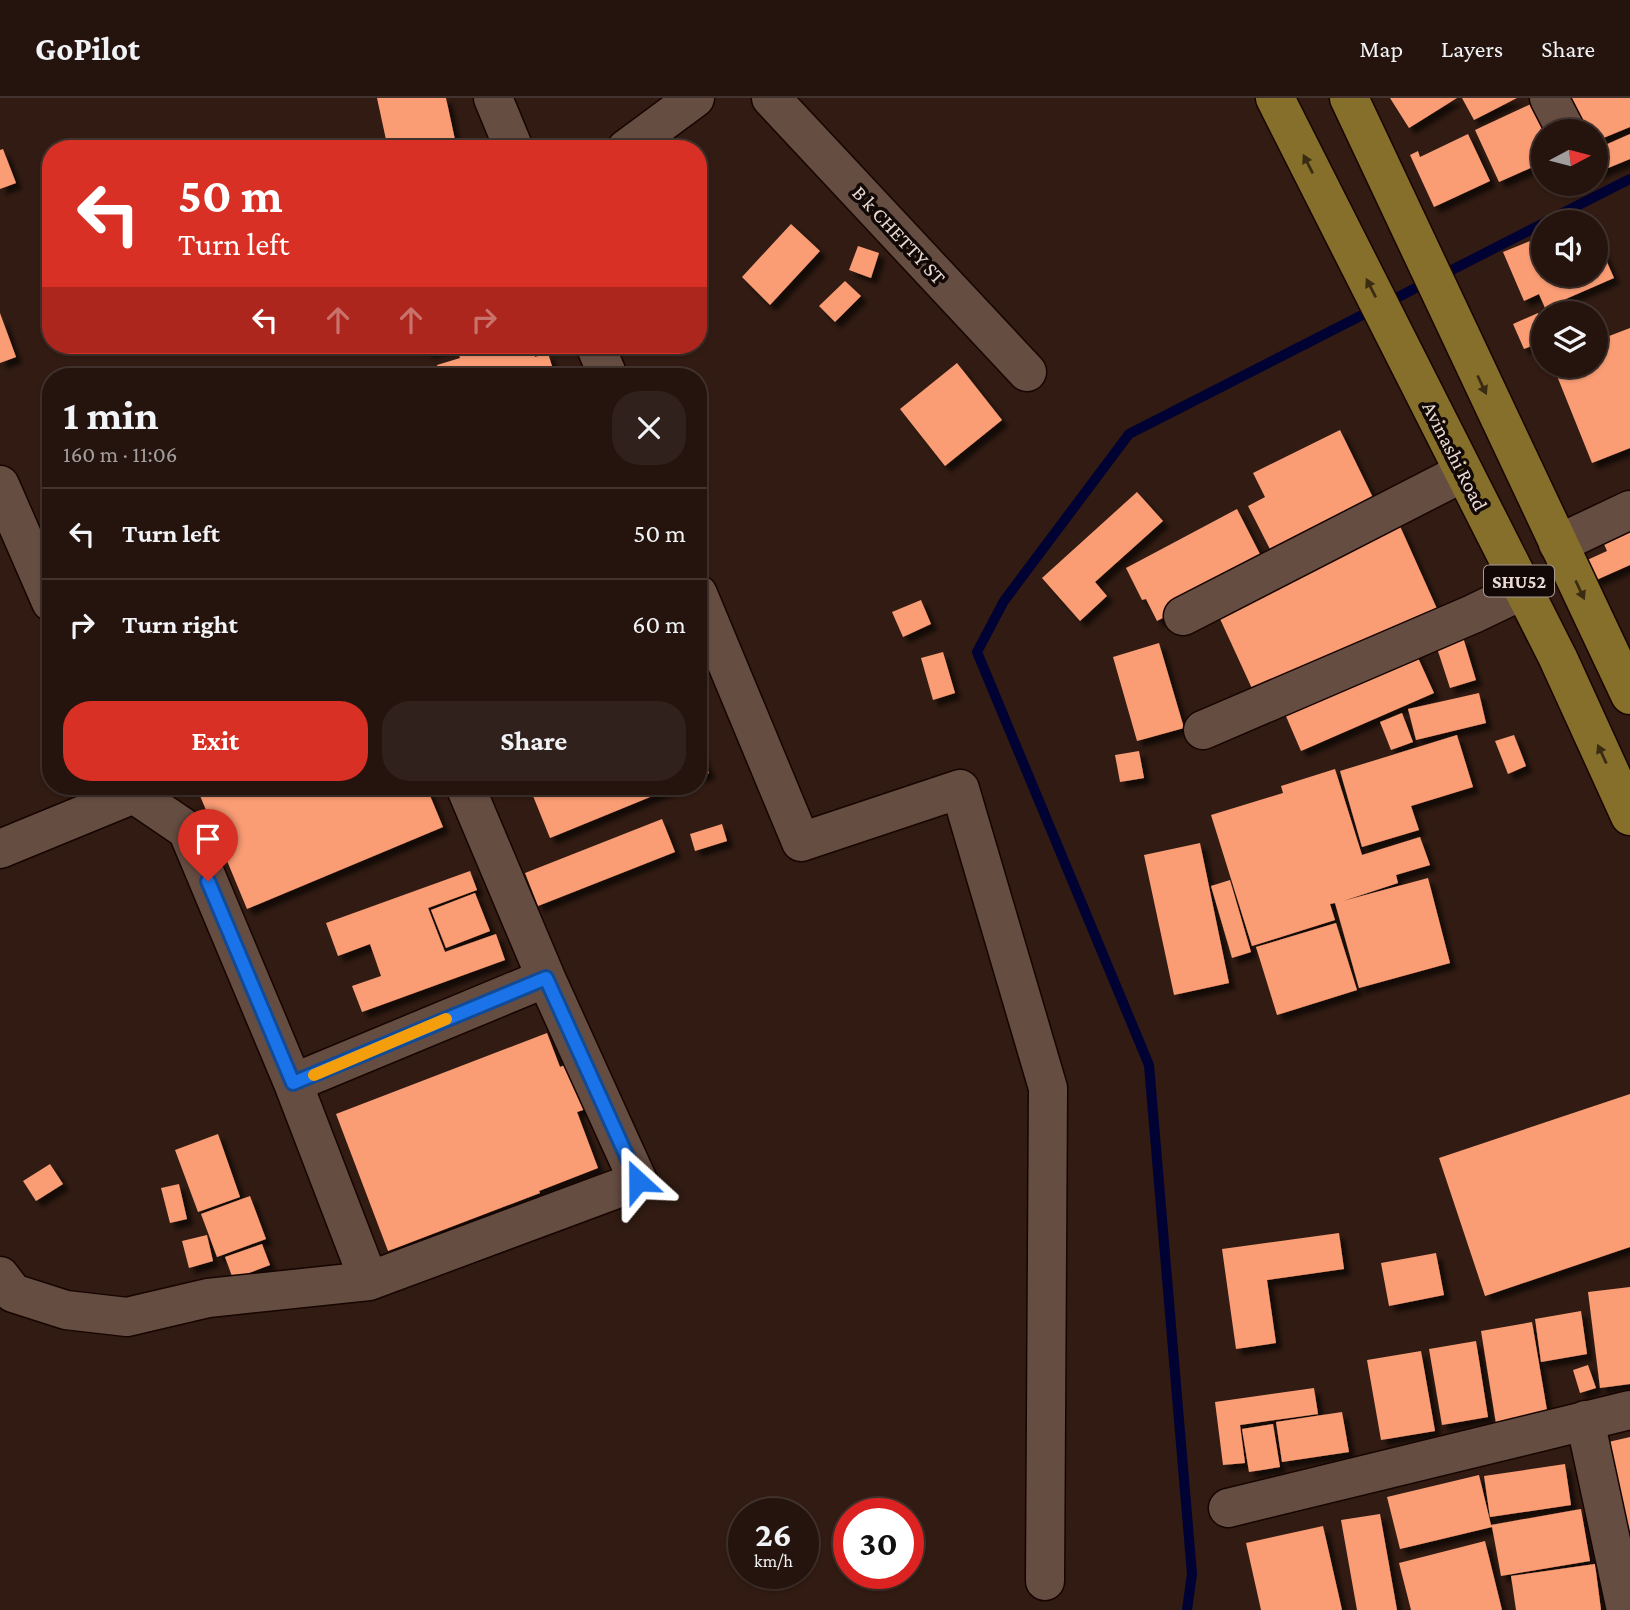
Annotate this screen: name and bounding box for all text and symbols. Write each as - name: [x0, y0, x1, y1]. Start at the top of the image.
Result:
- text: GoPilot: [35, 30, 140, 67]
- text: Map: [1359, 35, 1403, 62]
- text: Layers: [1441, 35, 1503, 62]
- text: Share: [1541, 35, 1595, 62]
- north arrow: [1531, 119, 1608, 196]
- map controls: [1531, 119, 1608, 378]
- one-way arrow: [1303, 154, 1314, 174]
- icon: left: [63, 168, 154, 259]
- text: 50 m: [178, 168, 283, 223]
- street label: B k CHETTY ST: [847, 181, 951, 290]
- button: sound: [1531, 210, 1608, 287]
- text: Turn left: [178, 226, 289, 262]
- one-way arrow: [1366, 278, 1377, 298]
- icon: left: [246, 301, 284, 339]
- icon: ahead: [319, 301, 357, 339]
- icon: ahead: [392, 301, 430, 339]
- icon: right: [465, 301, 503, 339]
- button: layers: [1531, 301, 1608, 378]
- one-way arrow: [1477, 375, 1488, 395]
- text: 1 min: [63, 391, 159, 438]
- button: close: [612, 391, 686, 465]
- street label: Avinashi Road: [1417, 397, 1493, 515]
- text: 160 m · 11:06: [63, 441, 177, 467]
- icon: left: [63, 515, 101, 553]
- text: Turn left: [122, 519, 220, 548]
- text: 50 m: [633, 519, 686, 548]
- road number: SHU52: [1484, 566, 1554, 596]
- one-way arrow: [1574, 580, 1585, 600]
- icon: right: [63, 606, 101, 644]
- text: Turn right: [122, 610, 238, 639]
- text: 60 m: [632, 610, 686, 639]
- button: Exit: [63, 701, 368, 781]
- button: Share: [382, 701, 686, 781]
- one-way arrow: [1596, 743, 1607, 764]
- pin: [178, 809, 238, 881]
- icon: arrive: [189, 820, 227, 858]
- position arrow: [601, 1144, 675, 1218]
- speed limit sign: 30: [833, 1498, 924, 1589]
- text: 26: [755, 1515, 792, 1554]
- text: km/h: [754, 1551, 793, 1571]

